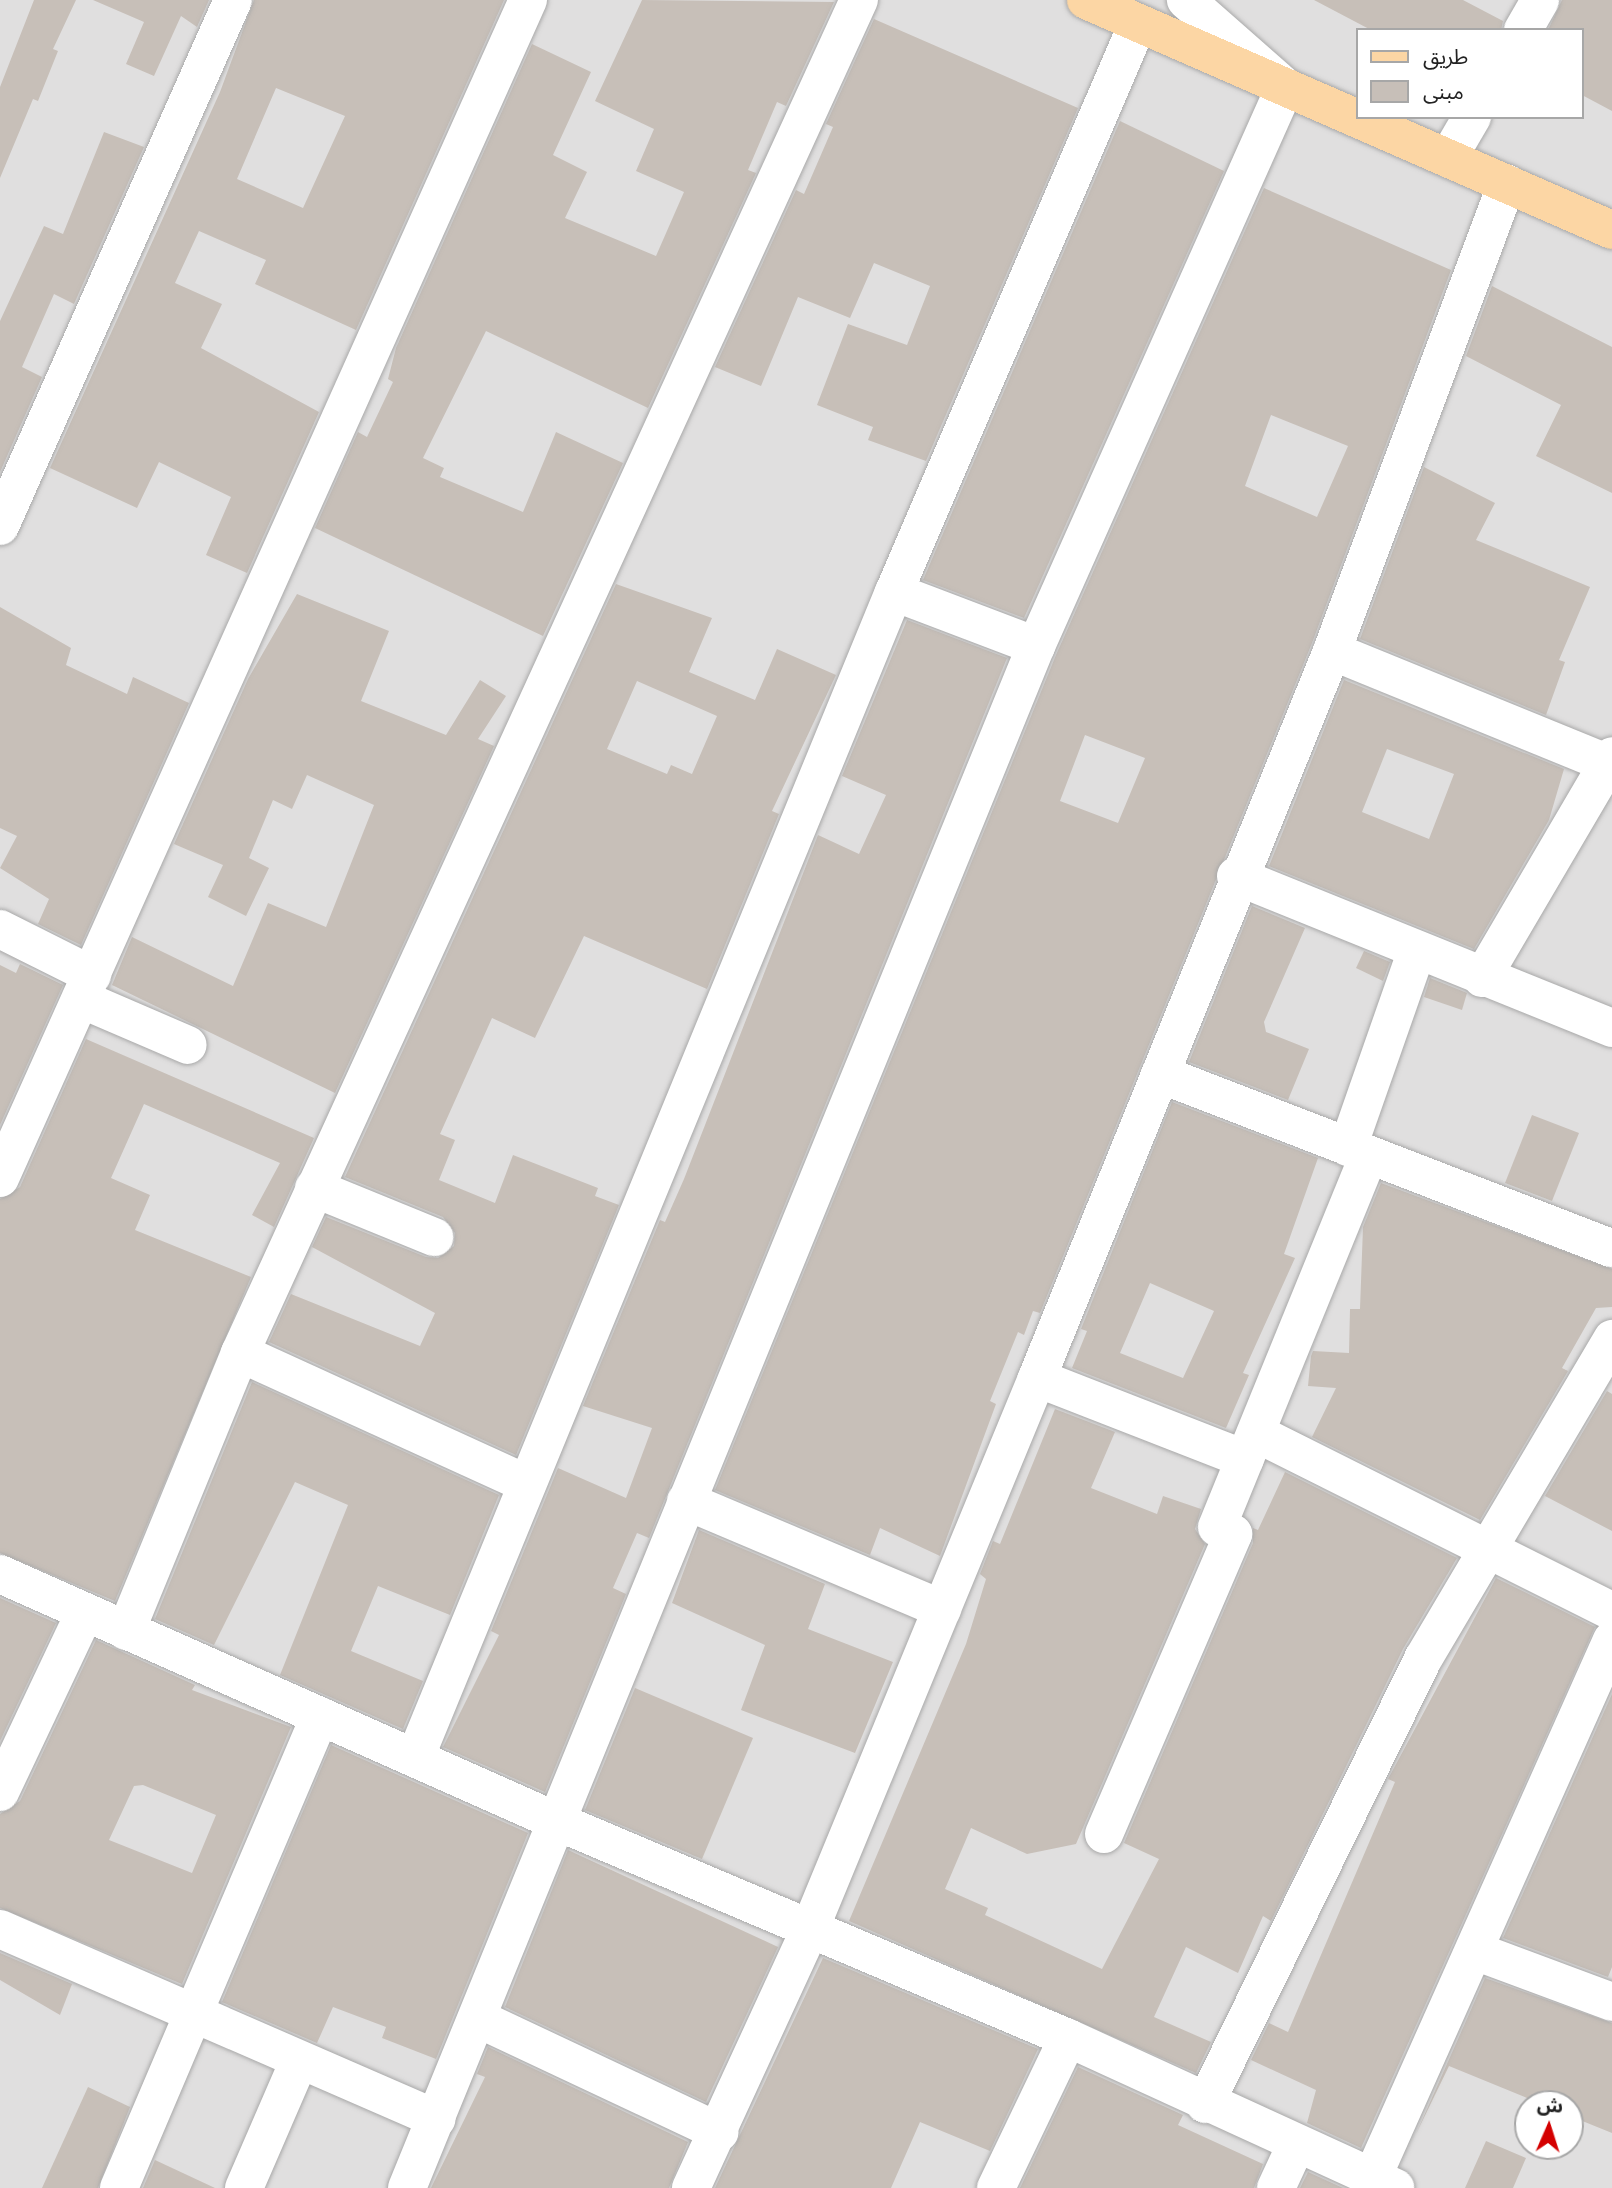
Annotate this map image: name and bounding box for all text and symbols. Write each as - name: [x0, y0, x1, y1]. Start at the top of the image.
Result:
- legend: [1356, 28, 1584, 119]
- text: طريق: [1423, 45, 1468, 69]
- text: مبنى: [1423, 80, 1464, 104]
- north arrow: [1514, 2090, 1584, 2160]
- text: ش: [1536, 2094, 1564, 2118]

